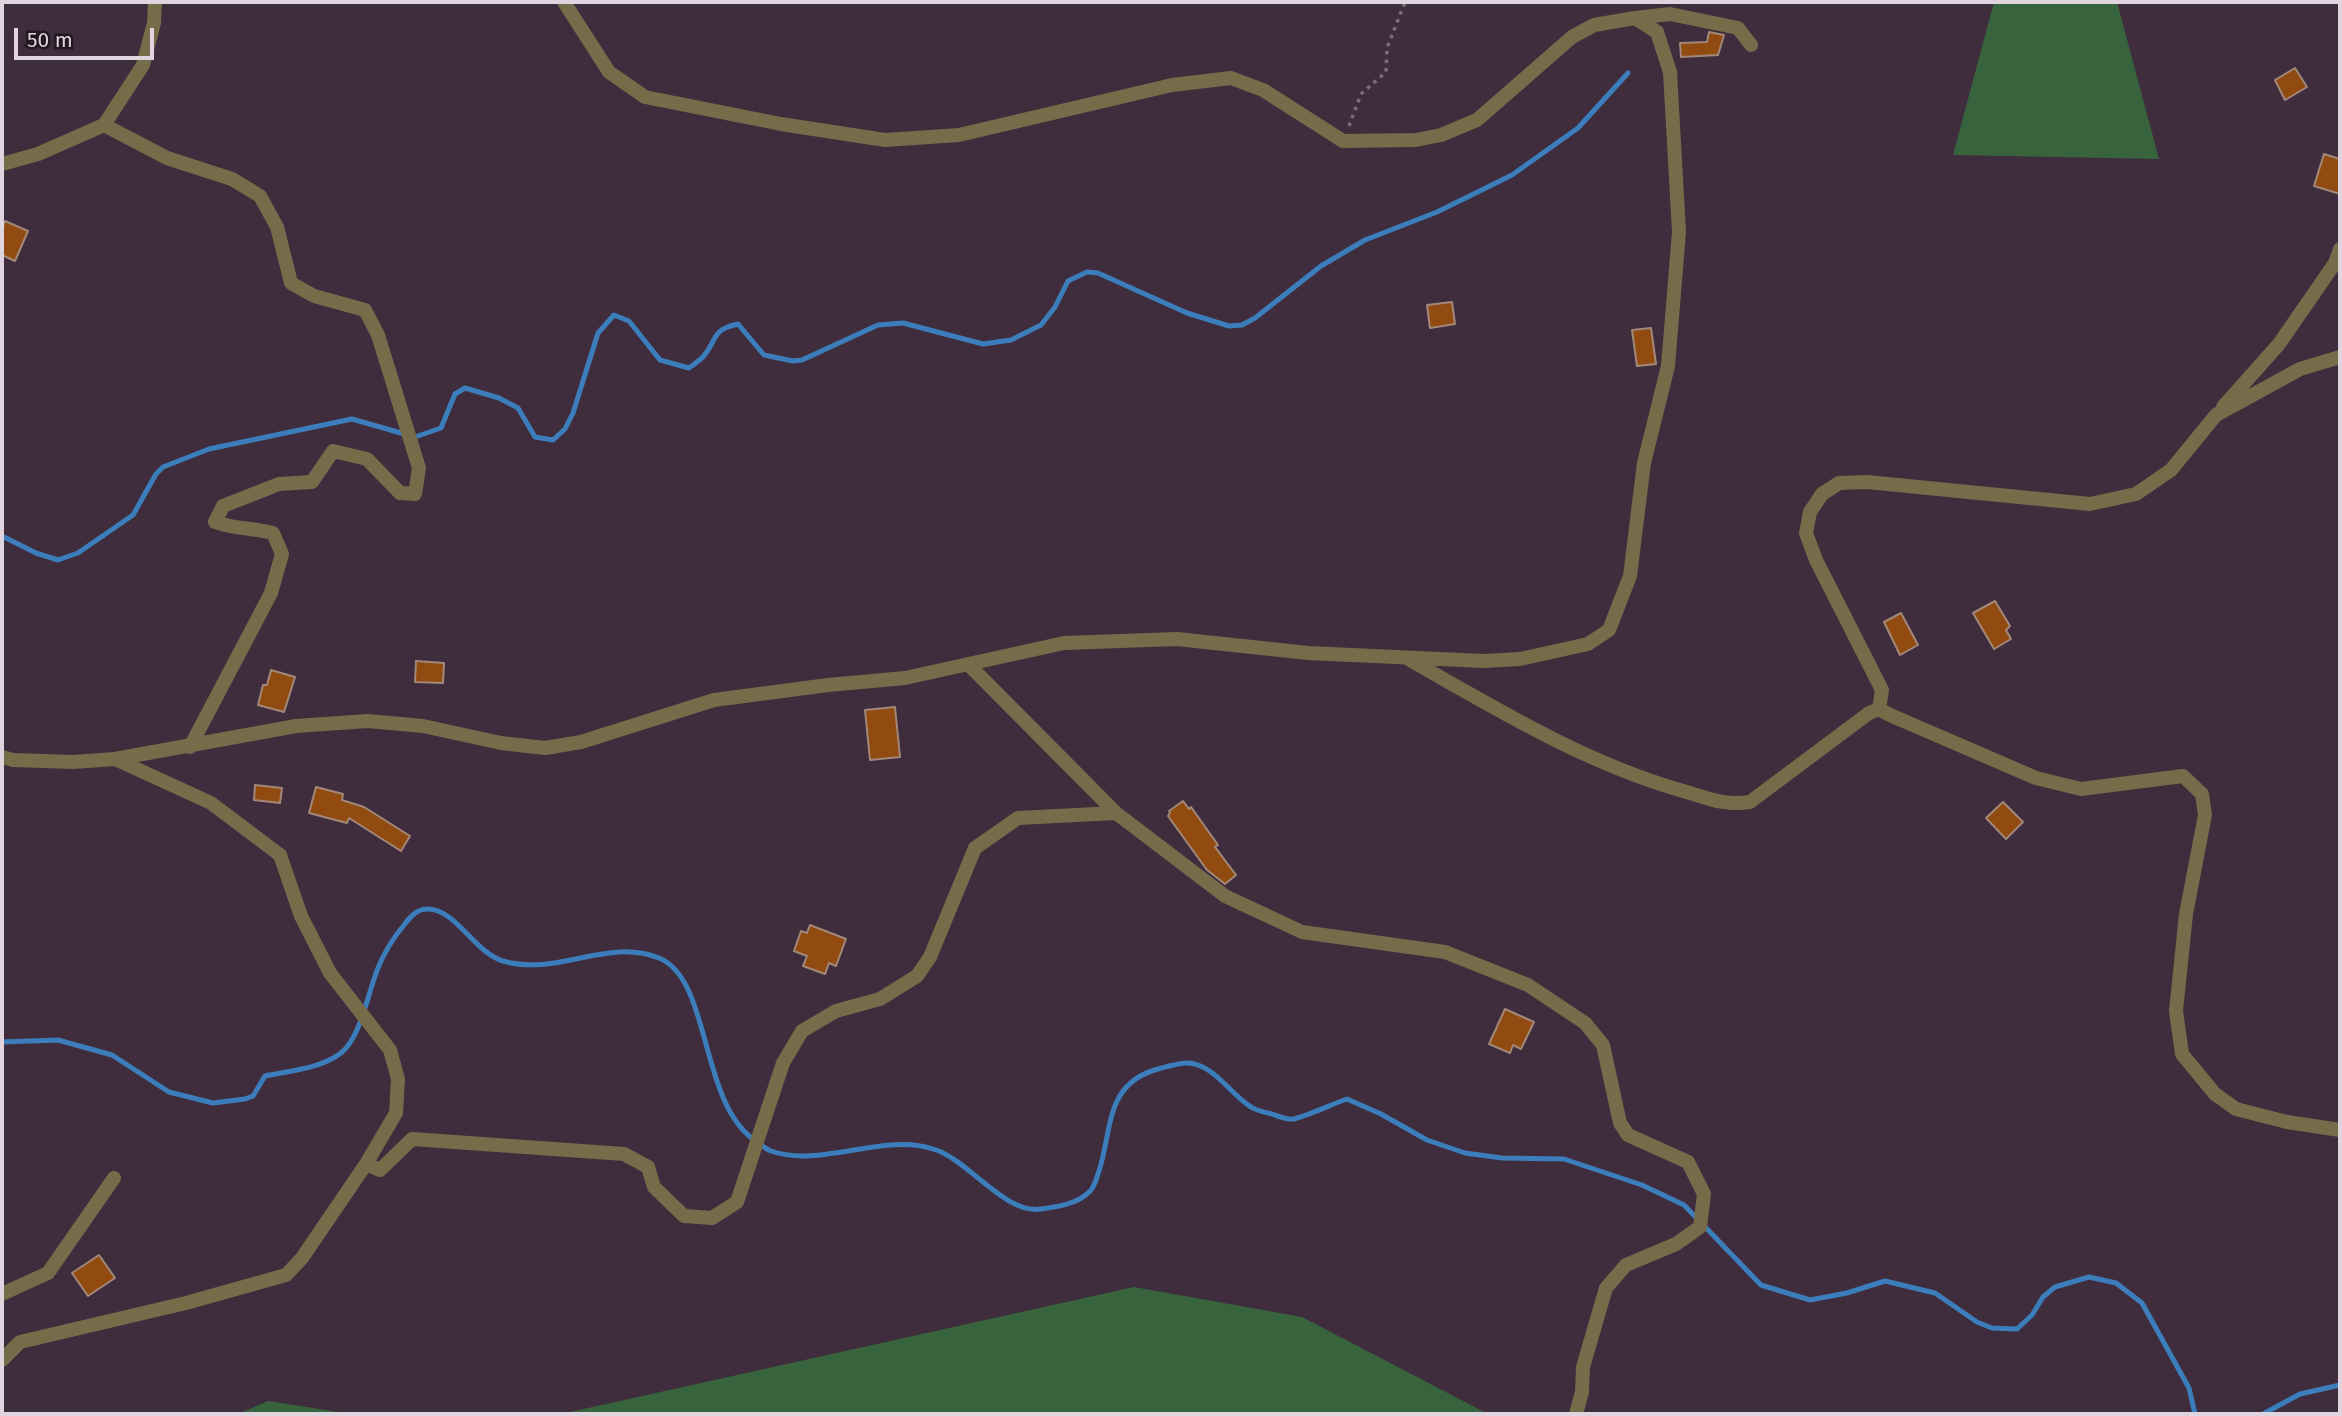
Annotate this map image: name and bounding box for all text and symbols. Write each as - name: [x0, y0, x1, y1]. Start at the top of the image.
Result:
- scale bar: [18, 14, 158, 58]
- text: 50 m: [27, 27, 73, 53]

